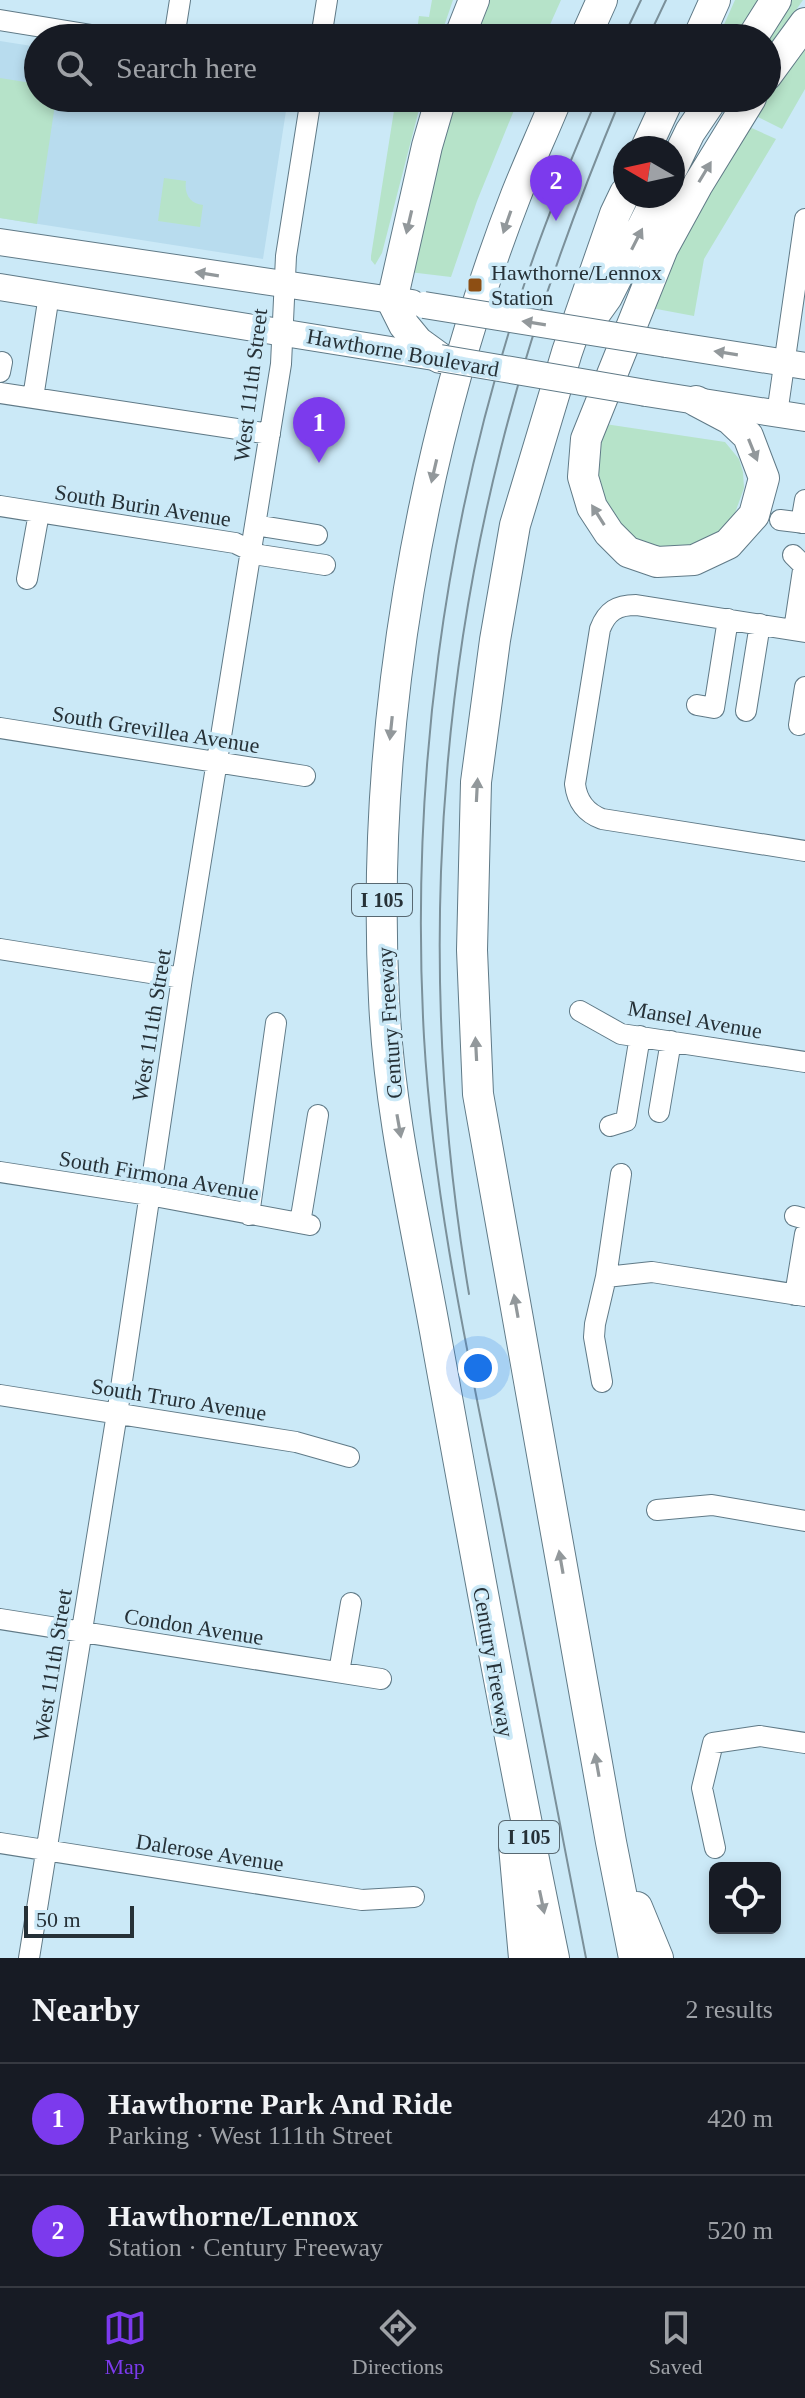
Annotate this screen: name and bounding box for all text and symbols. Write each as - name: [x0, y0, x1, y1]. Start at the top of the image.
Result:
- search box: [24, 24, 781, 112]
- icon: search: [52, 46, 96, 90]
- text: Search here: [116, 51, 257, 84]
- north arrow: [613, 136, 685, 208]
- pin: 2: [530, 155, 582, 221]
- one-way arrow: [697, 162, 712, 183]
- one-way arrow: [403, 210, 415, 235]
- one-way arrow: [500, 210, 512, 234]
- one-way arrow: [630, 227, 644, 250]
- place label: Hawthorne/Lennox Station: [491, 260, 662, 310]
- one-way arrow: [195, 267, 220, 280]
- marker: Hawthorne/Lennox Station: [466, 276, 484, 294]
- street label: West 111th Street: [229, 307, 272, 463]
- one-way arrow: [521, 316, 546, 328]
- street label: Hawthorne Boulevard: [305, 323, 501, 382]
- one-way arrow: [713, 347, 738, 359]
- pin: 1: [293, 397, 345, 463]
- one-way arrow: [747, 438, 760, 462]
- one-way arrow: [427, 459, 440, 484]
- street label: South Burin Avenue: [53, 479, 233, 532]
- one-way arrow: [591, 505, 606, 526]
- street label: South Grevillea Avenue: [50, 701, 261, 758]
- one-way arrow: [385, 715, 398, 740]
- one-way arrow: [470, 777, 483, 802]
- road number: I 105: [352, 884, 412, 916]
- street label: Century Freeway: [372, 946, 407, 1100]
- street label: West 111th Street: [127, 947, 176, 1103]
- street label: Mansel Avenue: [626, 995, 764, 1044]
- one-way arrow: [470, 1036, 483, 1061]
- one-way arrow: [393, 1114, 405, 1139]
- street label: South Firmona Avenue: [57, 1146, 261, 1205]
- one-way arrow: [509, 1293, 521, 1318]
- your location: [458, 1348, 498, 1388]
- street label: South Truro Avenue: [90, 1373, 268, 1426]
- one-way arrow: [555, 1549, 567, 1574]
- street label: Century Freeway: [468, 1585, 519, 1739]
- street label: West 111th Street: [28, 1587, 77, 1743]
- street label: Condon Avenue: [122, 1603, 265, 1650]
- one-way arrow: [591, 1752, 603, 1777]
- road number: I 105: [499, 1821, 559, 1853]
- street label: Dalerose Avenue: [134, 1828, 286, 1877]
- map controls: [709, 1862, 781, 1934]
- button: locate: [709, 1862, 781, 1934]
- one-way arrow: [536, 1890, 549, 1915]
- scale bar: [24, 1902, 134, 1938]
- text: 50 m: [36, 1907, 81, 1932]
- text: Nearby: [32, 1991, 140, 2028]
- text: 2 results: [686, 1995, 773, 2024]
- text: Hawthorne Park And Ride: [108, 2087, 452, 2120]
- text: 1: [52, 2104, 65, 2133]
- text: 420 m: [707, 2104, 773, 2133]
- text: Parking · West 111th Street: [108, 2121, 392, 2150]
- text: Hawthorne/Lennox: [108, 2199, 358, 2232]
- text: 2: [52, 2216, 65, 2245]
- text: 520 m: [707, 2216, 773, 2245]
- text: Station · Century Freeway: [108, 2233, 383, 2262]
- tab: Map: [103, 2306, 147, 2380]
- tab: Directions: [352, 2306, 443, 2380]
- tab: Saved: [649, 2306, 702, 2380]

